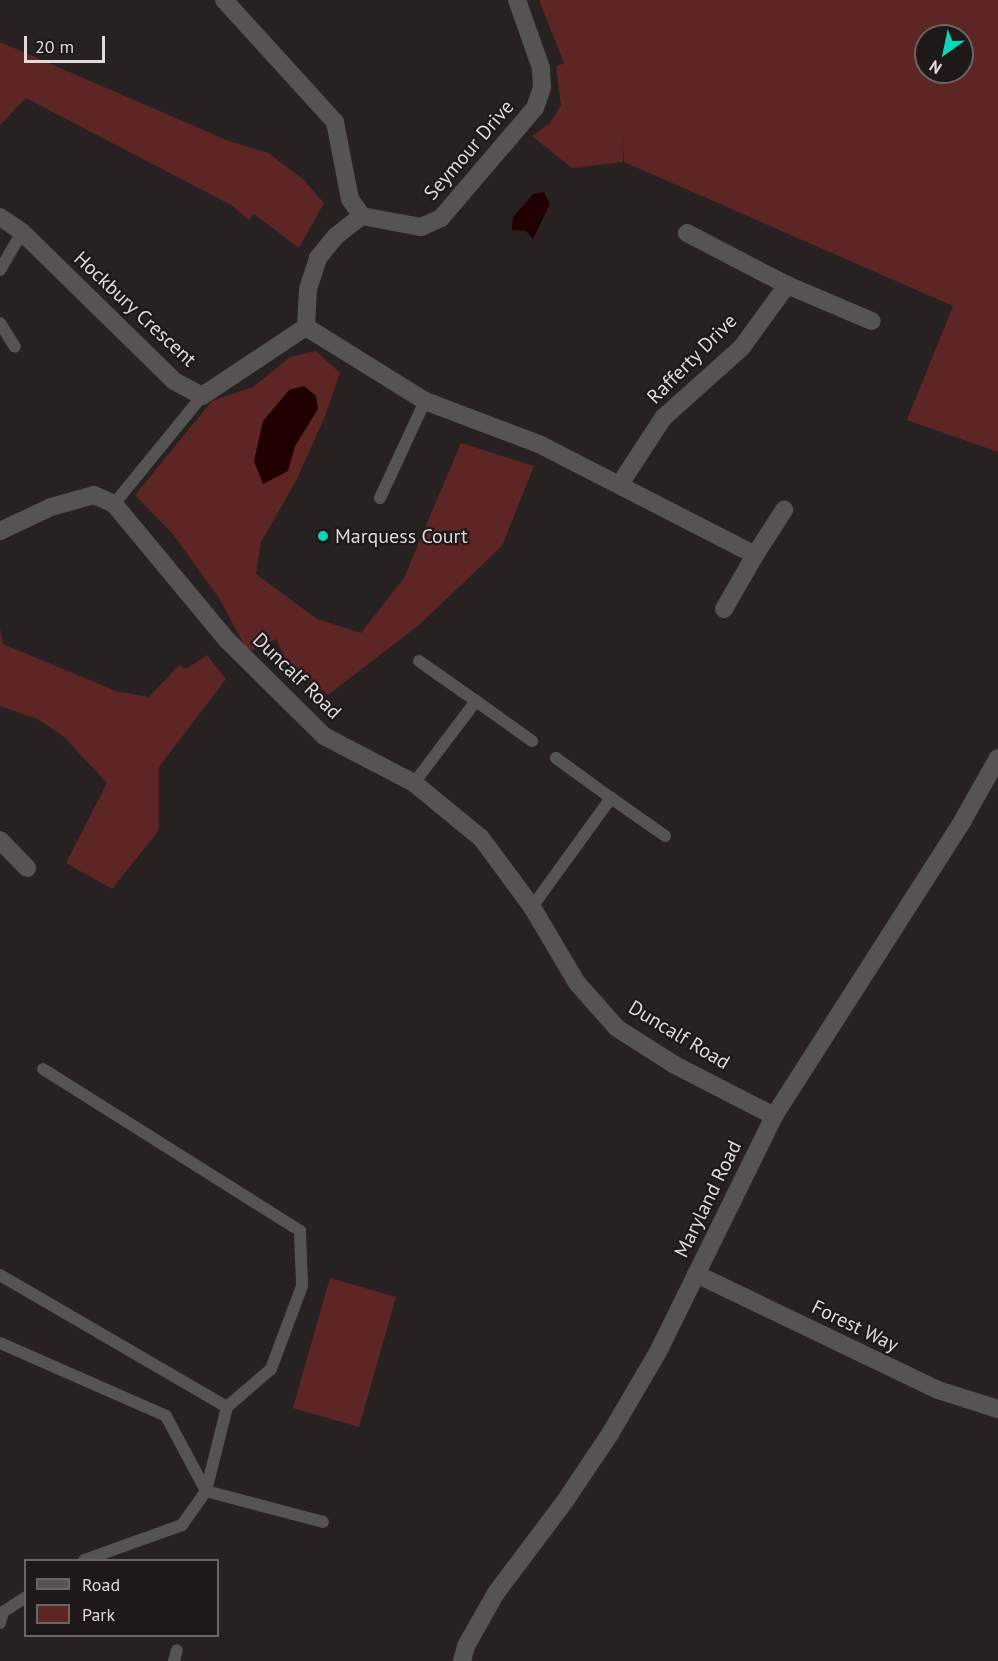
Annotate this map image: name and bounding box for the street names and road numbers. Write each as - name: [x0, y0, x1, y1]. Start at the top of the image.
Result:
- street label: Seymour Drive: [419, 95, 519, 205]
- street label: Hockbury Crescent: [69, 246, 201, 372]
- street label: Rafferty Drive: [642, 309, 742, 409]
- street label: Duncalf Road: [248, 628, 346, 724]
- street label: Duncalf Road: [624, 995, 734, 1075]
- street label: Maryland Road: [669, 1137, 747, 1261]
- street label: Forest Way: [808, 1295, 902, 1357]

